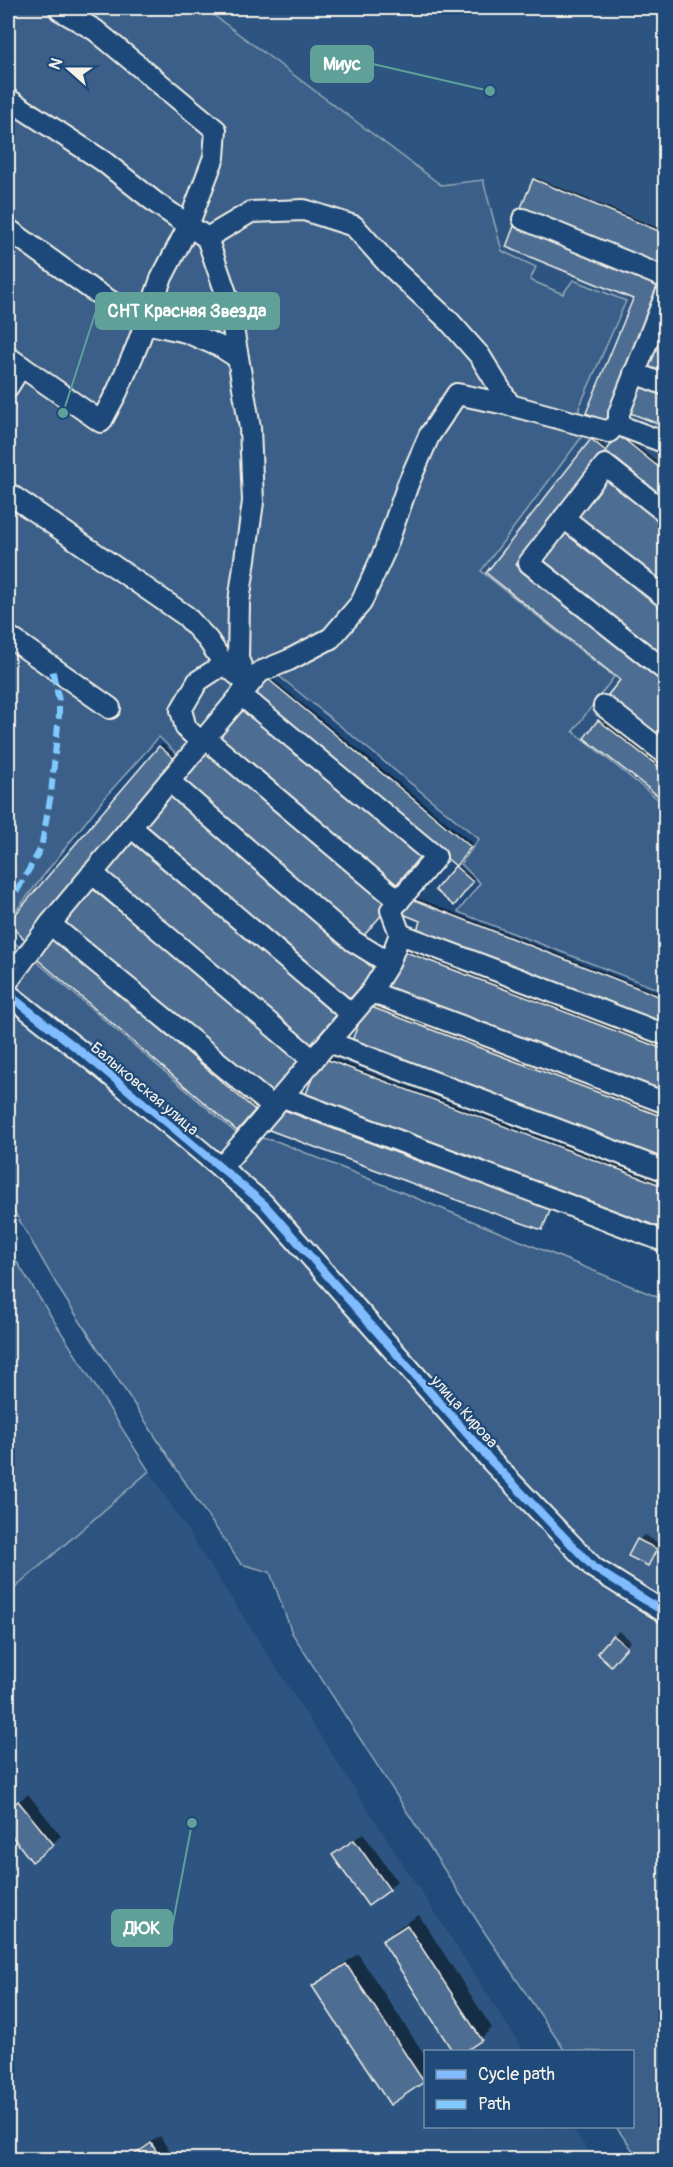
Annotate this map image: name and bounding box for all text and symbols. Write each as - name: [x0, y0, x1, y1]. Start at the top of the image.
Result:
- north arrow: [39, 39, 99, 99]
- callout: Миус: [311, 46, 373, 82]
- text: Миус: [323, 53, 361, 76]
- text: N: [45, 55, 67, 73]
- callout: СНТ Красная Звезда: [96, 293, 279, 329]
- text: СНТ Красная Звезда: [108, 300, 267, 323]
- street label: Балыковская улица: [86, 1038, 203, 1140]
- street label: улица Кирова: [426, 1370, 502, 1452]
- callout: ДЮК: [112, 1910, 172, 1946]
- text: ДЮК: [123, 1917, 160, 1940]
- legend: [424, 2050, 634, 2128]
- text: Cycle path: [478, 2063, 555, 2086]
- text: Path: [478, 2093, 511, 2116]

